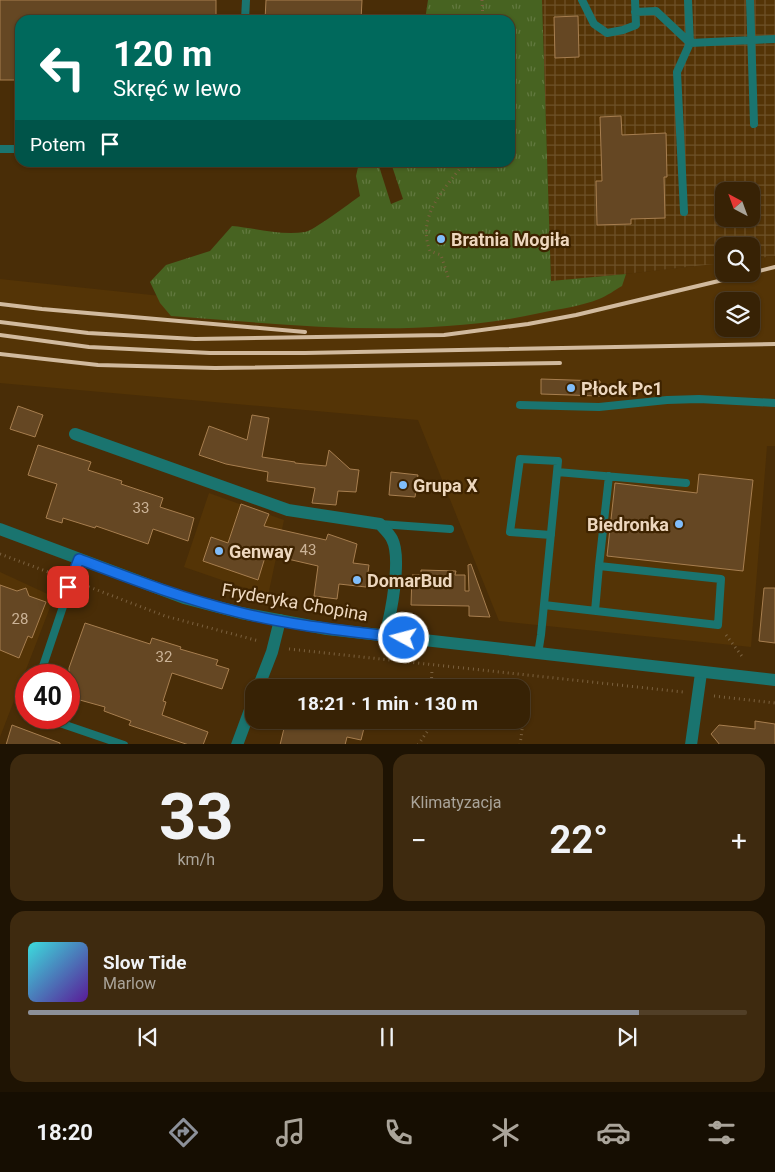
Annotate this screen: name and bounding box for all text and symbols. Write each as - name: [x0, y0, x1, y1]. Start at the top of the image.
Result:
- text: 120 m: [113, 34, 212, 75]
- icon: left: [30, 35, 95, 100]
- text: Skręć w lewo: [113, 76, 241, 101]
- icon: arrive: [96, 130, 124, 158]
- text: Potem: [30, 133, 86, 156]
- north arrow: [715, 182, 760, 228]
- map controls: [715, 182, 760, 337]
- place label: Bratnia Mogiła: [451, 229, 570, 250]
- marker: Bratnia Mogiła: [435, 233, 447, 245]
- button: search: [715, 237, 760, 282]
- button: layers: [715, 292, 760, 337]
- place label: Płock Pc1: [581, 378, 663, 399]
- marker: Płock Pc1: [565, 382, 577, 394]
- place label: Grupa X: [413, 475, 478, 496]
- marker: Grupa X: [397, 479, 409, 491]
- house number: 33: [133, 499, 149, 517]
- place label: Biedronka: [587, 514, 669, 535]
- marker: Biedronka: [673, 518, 685, 530]
- place label: Genway: [229, 541, 294, 562]
- house number: 43: [300, 541, 316, 559]
- marker: Genway: [213, 545, 225, 557]
- pin: [47, 566, 89, 608]
- place label: DomarBud: [367, 570, 452, 591]
- icon: arrive: [54, 573, 82, 601]
- marker: DomarBud: [351, 574, 363, 586]
- street label: Fryderyka Chopina: [220, 579, 370, 625]
- house number: 28: [12, 610, 28, 628]
- position arrow: [377, 611, 429, 663]
- house number: 32: [156, 648, 172, 666]
- speed limit sign: 40: [15, 664, 80, 729]
- text: 18:21 · 1 min · 130 m: [297, 692, 478, 715]
- text: 33: [159, 779, 234, 855]
- text: Klimatyzacja: [411, 793, 501, 812]
- text: 22°: [550, 818, 608, 862]
- text: −: [411, 824, 427, 857]
- text: +: [731, 824, 747, 857]
- text: km/h: [177, 850, 215, 869]
- text: Slow Tide: [103, 951, 186, 974]
- text: Marlow: [103, 974, 156, 993]
- icon: previous: [134, 1023, 162, 1051]
- icon: pause: [373, 1023, 401, 1051]
- icon: next: [613, 1023, 641, 1051]
- icon: directions: [166, 1115, 201, 1150]
- icon: music: [273, 1115, 308, 1150]
- icon: phone: [381, 1115, 416, 1150]
- icon: climate: [488, 1115, 523, 1150]
- icon: car: [596, 1115, 631, 1150]
- icon: filters: [704, 1115, 739, 1150]
- text: 18:20: [36, 1120, 93, 1145]

